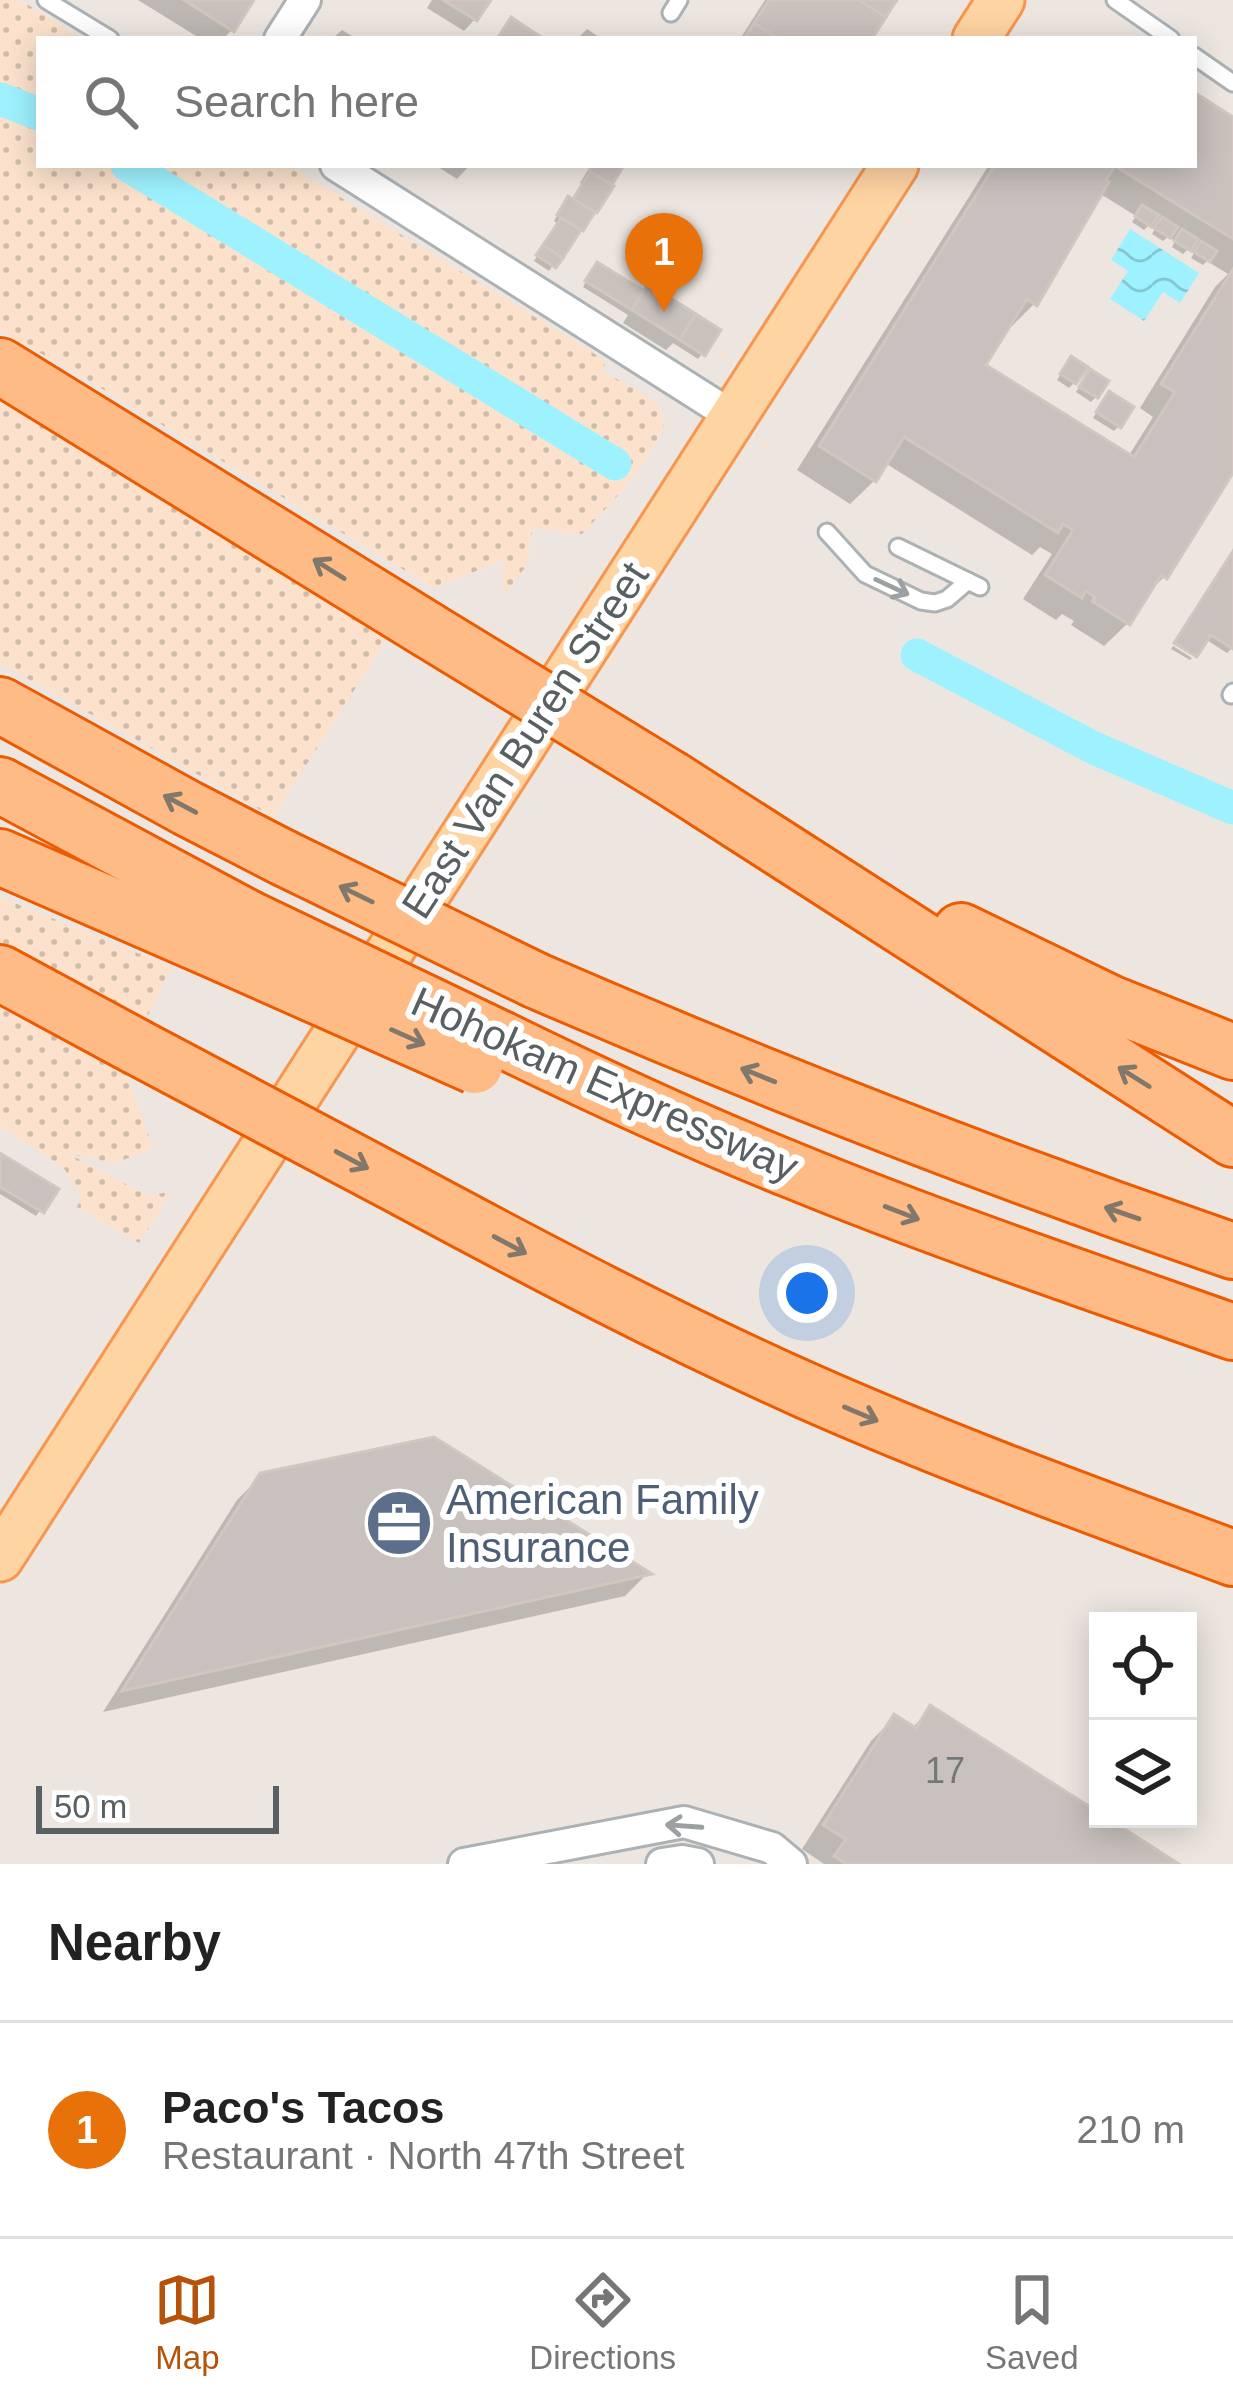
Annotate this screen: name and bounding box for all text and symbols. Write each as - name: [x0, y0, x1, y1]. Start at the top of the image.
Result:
- search box: [36, 36, 1197, 168]
- icon: search: [78, 69, 144, 135]
- text: Search here: [174, 76, 419, 127]
- pin: 1: [625, 213, 703, 312]
- street label: East Van Buren Street: [392, 553, 658, 927]
- one-way arrow: [313, 557, 347, 581]
- one-way arrow: [873, 577, 909, 599]
- one-way arrow: [163, 792, 198, 815]
- one-way arrow: [339, 882, 375, 904]
- street label: Hohokam Expressway: [405, 978, 805, 1190]
- one-way arrow: [390, 1027, 426, 1049]
- one-way arrow: [740, 1062, 777, 1084]
- one-way arrow: [1118, 1065, 1152, 1090]
- one-way arrow: [333, 1150, 369, 1173]
- one-way arrow: [1105, 1201, 1142, 1222]
- one-way arrow: [882, 1204, 919, 1226]
- one-way arrow: [491, 1234, 526, 1257]
- your location: [777, 1263, 837, 1323]
- one-way arrow: [842, 1405, 879, 1426]
- place label: American Family Insurance: [446, 1476, 759, 1571]
- office icon: American Family Insurance: [364, 1488, 434, 1558]
- map controls: [1089, 1612, 1197, 1828]
- button: locate: [1089, 1612, 1197, 1720]
- button: layers: [1089, 1720, 1197, 1828]
- house number: 17: [925, 1750, 965, 1791]
- scale bar: [36, 1780, 279, 1833]
- text: 50 m: [54, 1788, 127, 1825]
- one-way arrow: [665, 1814, 704, 1837]
- text: Nearby: [48, 1914, 221, 1971]
- text: Paco's Tacos: [162, 2082, 445, 2133]
- text: 1: [76, 2108, 98, 2151]
- text: 210 m: [1077, 2108, 1185, 2151]
- text: Restaurant · North 47th Street: [162, 2134, 684, 2177]
- tab: Map: [154, 2267, 220, 2377]
- tab: Directions: [529, 2267, 676, 2377]
- tab: Saved: [985, 2267, 1079, 2377]

